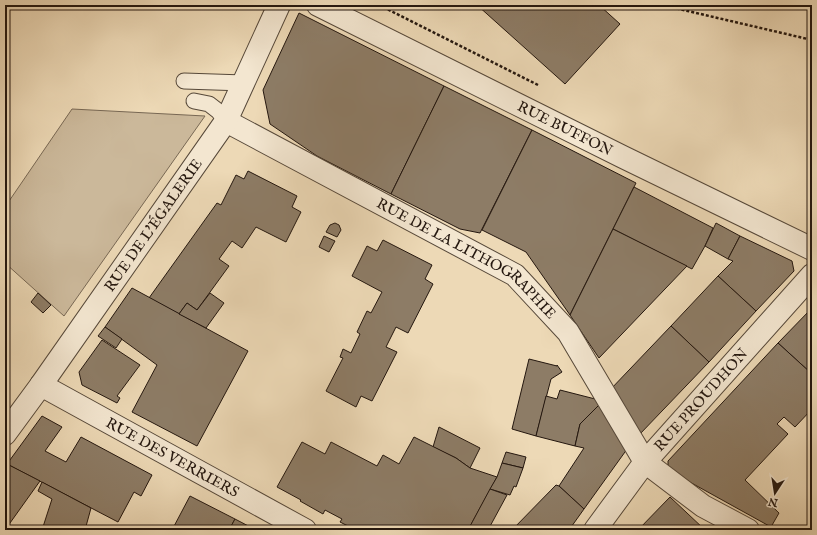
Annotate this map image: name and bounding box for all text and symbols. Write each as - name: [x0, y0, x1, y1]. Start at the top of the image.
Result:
- street label: RUE BUFFON: [514, 97, 616, 160]
- street label: RUE DE L'ÉGALERIE: [100, 155, 207, 296]
- street label: RUE DE LA LITHOGRAPHIE: [373, 194, 560, 323]
- street label: RUE PROUDHON: [650, 344, 752, 455]
- street label: RUE DES VERRIERS: [102, 413, 242, 502]
- north arrow: [755, 473, 795, 513]
- text: N: [767, 494, 780, 510]

